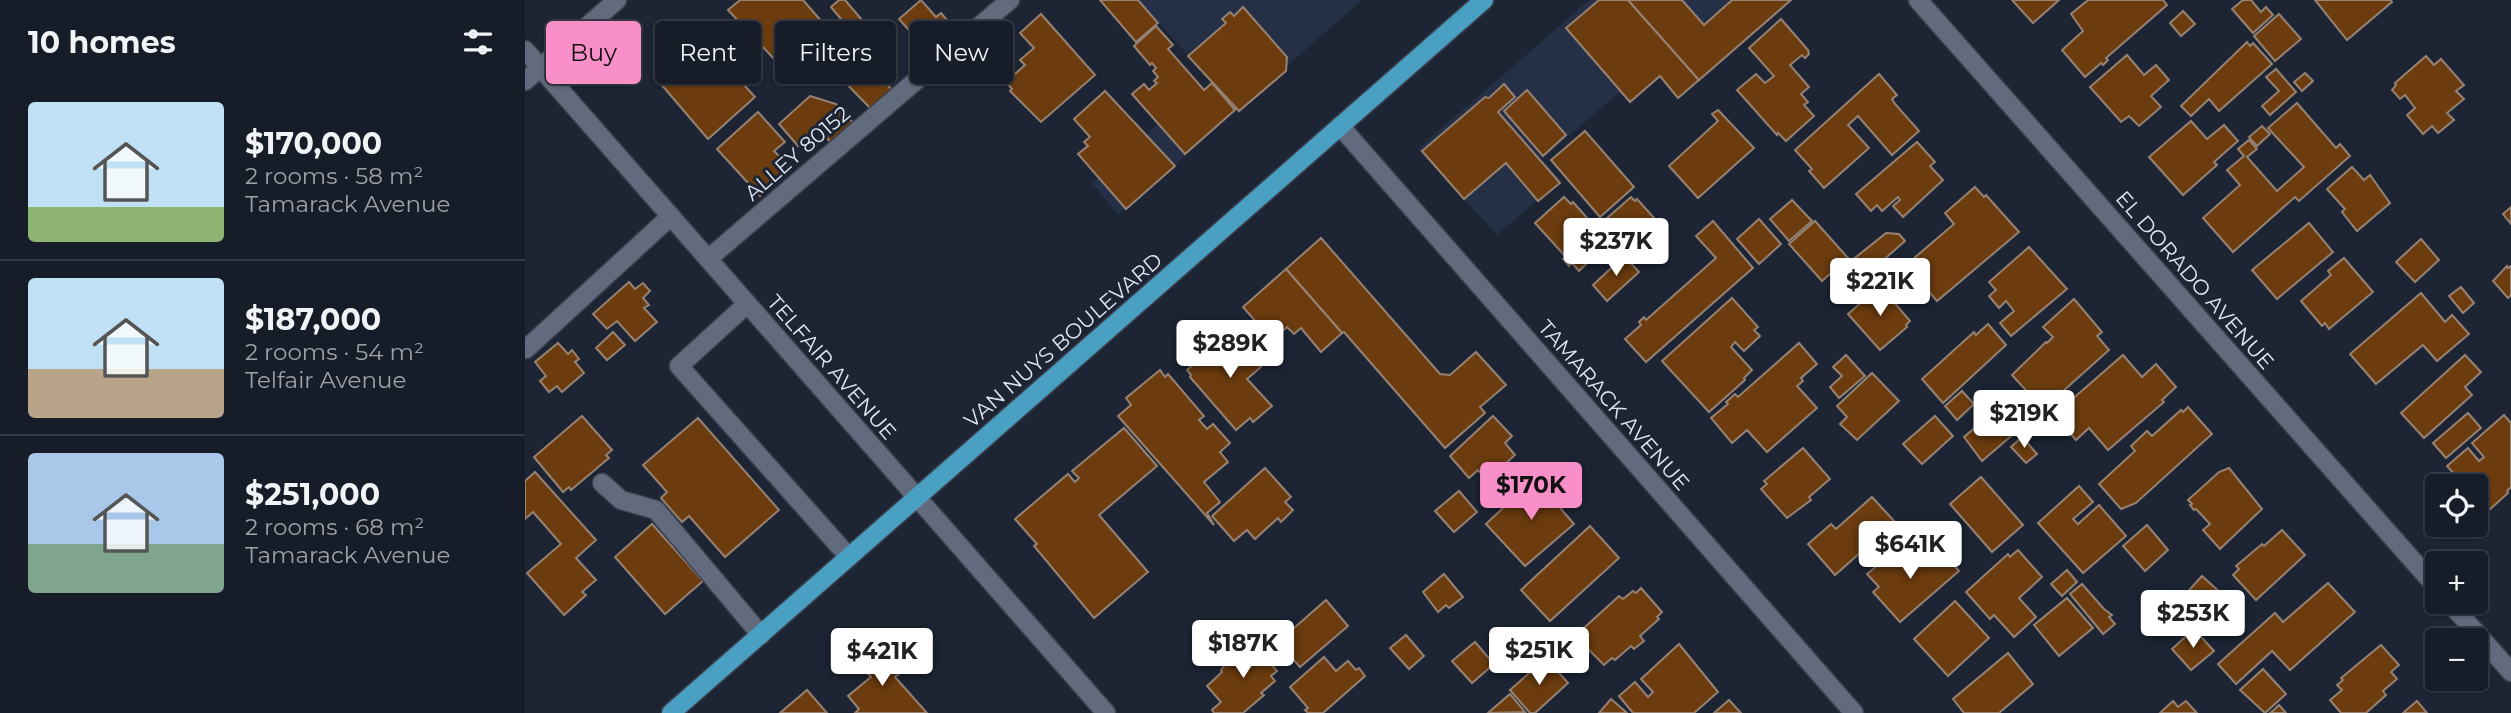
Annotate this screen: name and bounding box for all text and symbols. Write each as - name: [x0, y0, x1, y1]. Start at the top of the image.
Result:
- chip: Buy: [546, 21, 641, 84]
- chip: Rent: [655, 21, 761, 84]
- chip: Filters: [775, 21, 896, 84]
- chip: New: [910, 21, 1013, 84]
- icon: filters: [459, 23, 497, 61]
- text: 10 homes: [28, 24, 176, 61]
- street label: ALLEY 80152: [739, 101, 855, 205]
- text: $170,000: [245, 125, 382, 162]
- icon: home: [84, 130, 168, 214]
- text: 2 rooms · 58 m²: [245, 162, 423, 190]
- street label: EL DORADO AVENUE: [2111, 186, 2279, 374]
- text: Tamarack Avenue: [245, 190, 450, 218]
- pin: $237K: [1567, 218, 1665, 278]
- text: $237K: [1580, 227, 1652, 255]
- street label: VAN NUYS BOULEVARD: [959, 247, 1167, 433]
- pin: $221K: [1831, 258, 1929, 318]
- text: $221K: [1846, 267, 1914, 295]
- street label: TELFAIR AVENUE: [762, 290, 902, 444]
- text: $187,000: [245, 301, 381, 338]
- icon: home: [84, 306, 168, 390]
- street label: TAMARACK AVENUE: [1533, 315, 1695, 495]
- pin: $289K: [1181, 320, 1279, 380]
- text: $289K: [1192, 329, 1268, 357]
- text: 2 rooms · 54 m²: [245, 338, 424, 366]
- text: Telfair Avenue: [245, 366, 406, 394]
- pin: $219K: [1975, 391, 2073, 450]
- text: $219K: [1990, 399, 2058, 427]
- pin: $170K: [1482, 462, 1580, 522]
- text: $170K: [1496, 471, 1566, 499]
- map controls: [2425, 474, 2488, 691]
- button: locate: [2425, 474, 2488, 537]
- text: $251,000: [245, 476, 380, 513]
- icon: home: [84, 481, 168, 565]
- text: 2 rooms · 68 m²: [245, 513, 424, 541]
- pin: $641K: [1861, 522, 1959, 581]
- text: $641K: [1875, 530, 1945, 558]
- text: Tamarack Avenue: [245, 541, 450, 569]
- button: +: [2425, 551, 2488, 614]
- pin: $253K: [2144, 590, 2242, 650]
- text: $253K: [2157, 599, 2229, 627]
- pin: $187K: [1194, 620, 1292, 680]
- pin: $421K: [833, 628, 931, 688]
- pin: $251K: [1490, 628, 1588, 687]
- button: −: [2425, 628, 2488, 691]
- text: $187K: [1208, 629, 1278, 657]
- text: $251K: [1505, 636, 1573, 664]
- text: $421K: [847, 637, 917, 665]

